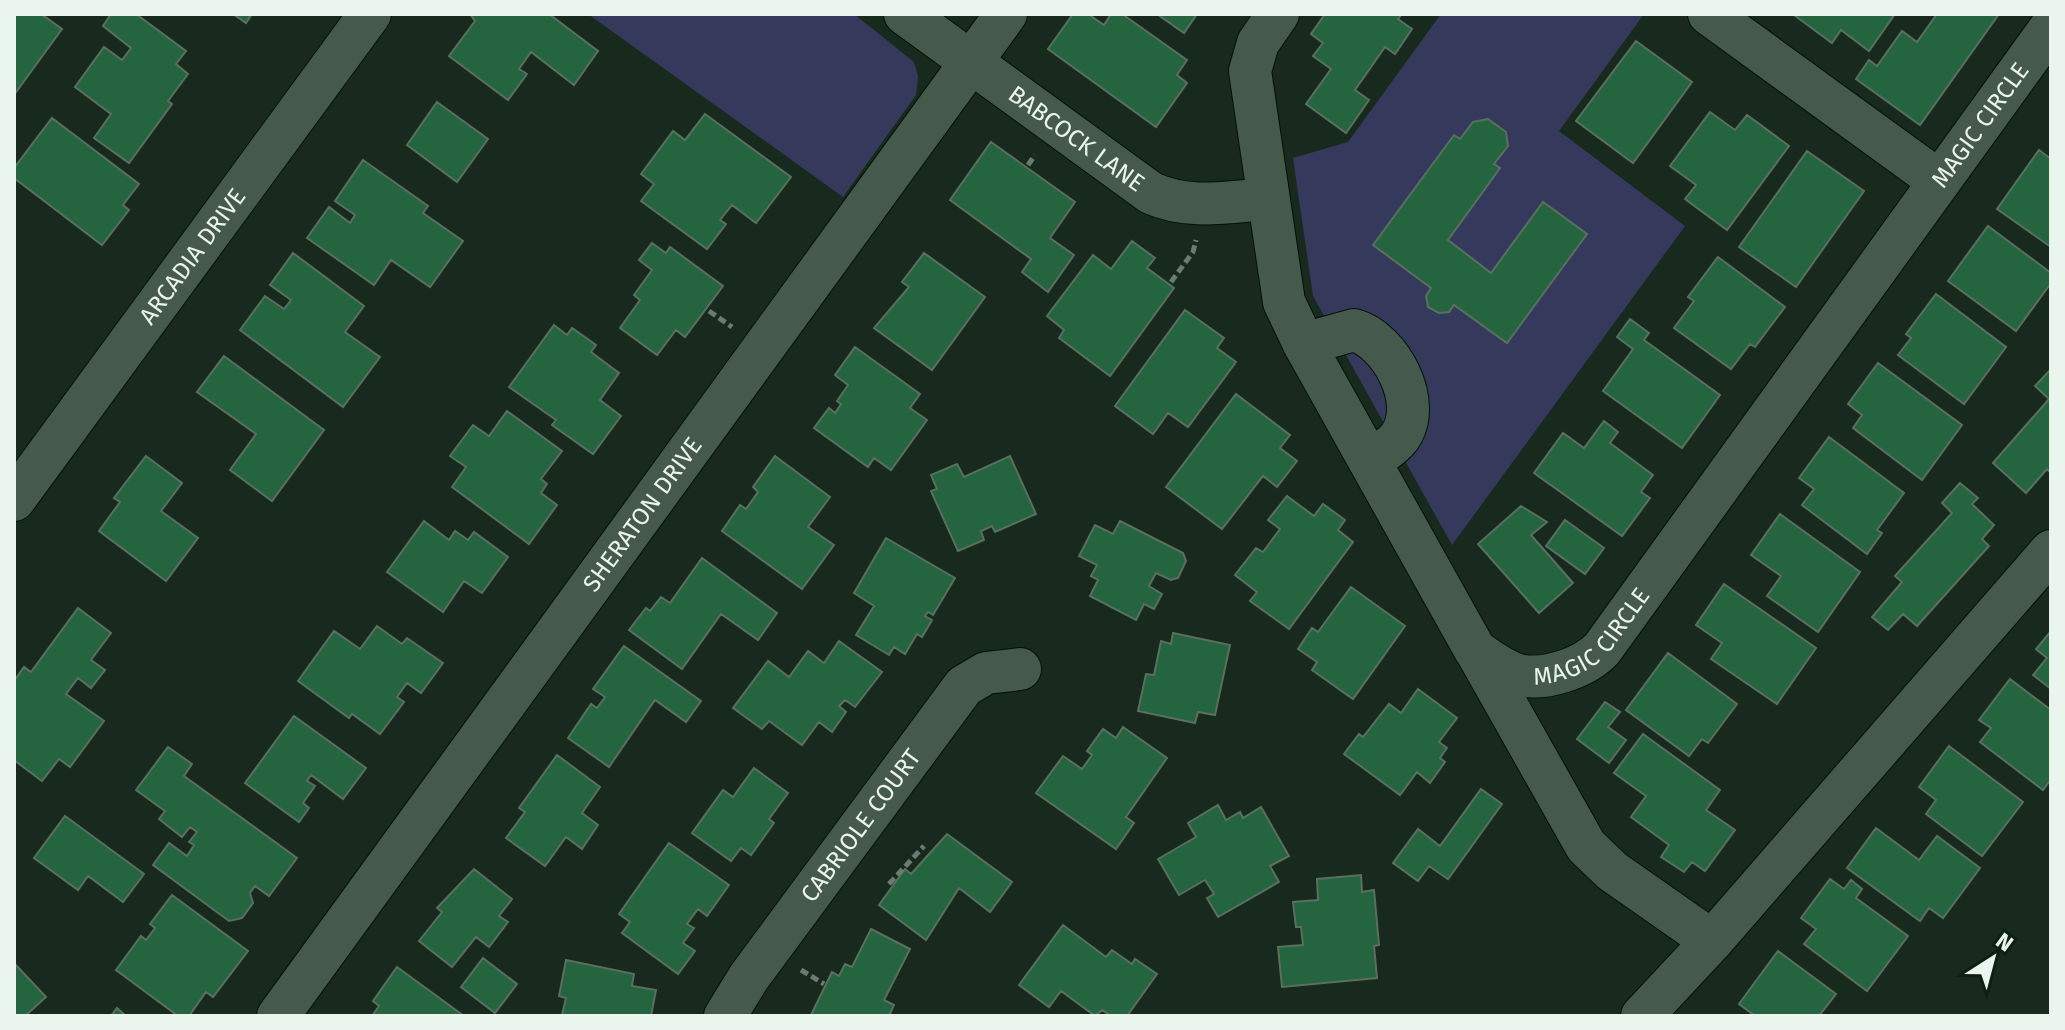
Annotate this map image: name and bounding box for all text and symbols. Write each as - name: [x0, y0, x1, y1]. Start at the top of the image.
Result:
- street label: MAGIC CIRCLE: [1926, 57, 2035, 193]
- street label: BABCOCK LANE: [1003, 80, 1150, 198]
- street label: ARCADIA DRIVE: [134, 183, 251, 330]
- street label: SHERATON DRIVE: [577, 432, 708, 597]
- street label: MAGIC CIRCLE: [1532, 583, 1655, 691]
- street label: CABRIOLE COURT: [795, 743, 927, 908]
- north arrow: [1953, 918, 2033, 998]
- text: N: [1991, 927, 2018, 957]

